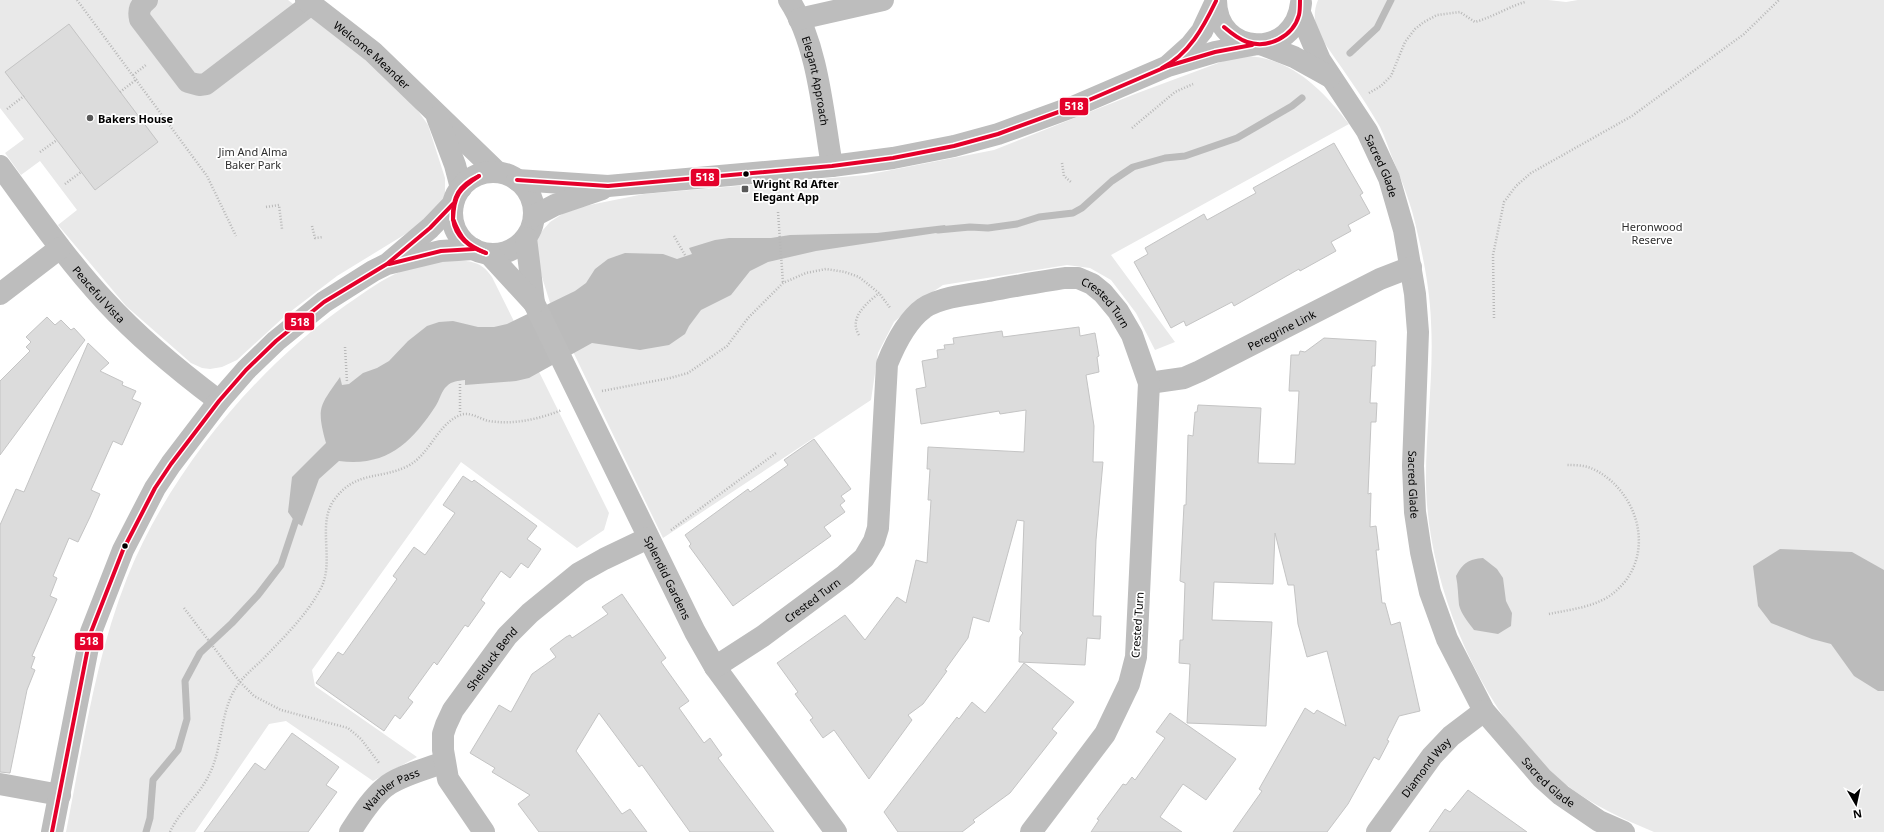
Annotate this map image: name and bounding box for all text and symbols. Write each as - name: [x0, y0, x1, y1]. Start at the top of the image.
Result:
- street label: Welcome Meander: [331, 17, 414, 92]
- street label: Elegant Approach: [799, 34, 833, 127]
- line badge: 518: [1059, 97, 1089, 116]
- text: 518: [1065, 98, 1083, 113]
- place label: Bakers House: [98, 111, 174, 126]
- marker: Bakers House: [85, 113, 95, 123]
- street label: Sacred Glade: [1362, 131, 1402, 199]
- park label: Jim And Alma Baker Park: [218, 144, 287, 172]
- line badge: 518: [690, 168, 720, 187]
- text: 518: [696, 169, 714, 184]
- unlabelled marker: [741, 169, 751, 179]
- place label: Wright Rd After Elegant App: [753, 176, 839, 204]
- marker: Wright Rd After Elegant App: [740, 184, 750, 194]
- park label: Heronwood Reserve: [1622, 219, 1682, 247]
- street label: Peaceful Vista: [70, 262, 129, 326]
- street label: Crested Turn: [1079, 273, 1134, 330]
- street label: Peregrine Link: [1244, 306, 1318, 353]
- line badge: 518: [284, 312, 315, 331]
- text: 518: [291, 314, 309, 329]
- street label: Sacred Glade: [1405, 450, 1423, 519]
- street label: Splendid Gardens: [641, 533, 695, 622]
- unlabelled marker: [120, 541, 130, 551]
- street label: Crested Turn: [781, 574, 843, 626]
- street label: Crested Turn: [1127, 591, 1147, 659]
- street label: Shelduck Bend: [462, 623, 520, 693]
- line badge: 518: [74, 632, 104, 651]
- text: 518: [80, 633, 98, 648]
- street label: Diamond Way: [1397, 734, 1454, 800]
- street label: Sacred Glade: [1519, 753, 1578, 810]
- street label: Warbler Pass: [359, 764, 421, 814]
- north arrow: [1836, 784, 1876, 824]
- text: N: [1852, 806, 1863, 822]

